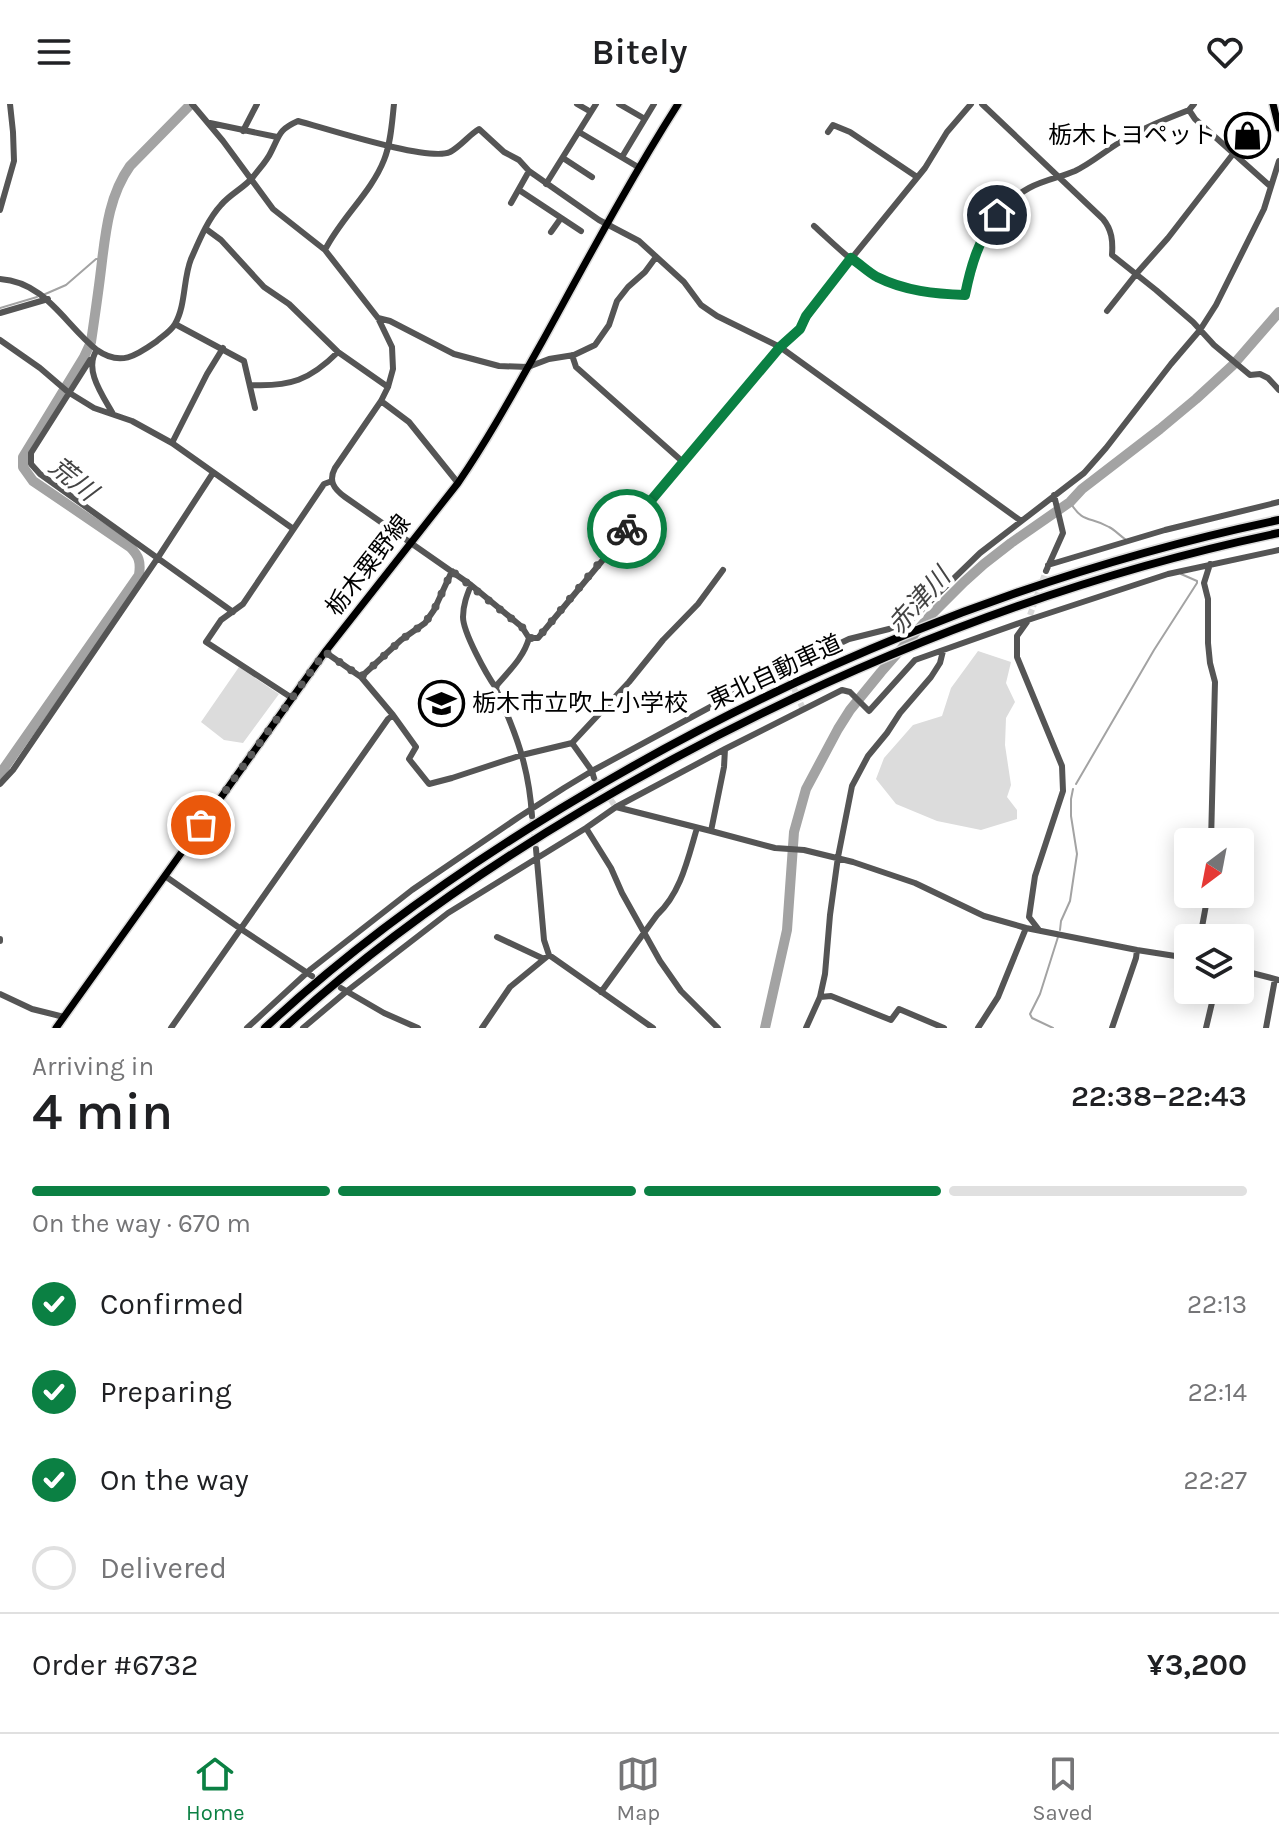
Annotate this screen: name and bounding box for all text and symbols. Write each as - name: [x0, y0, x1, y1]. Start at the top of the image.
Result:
- icon: menu: [32, 30, 76, 74]
- icon: heart: [1203, 30, 1247, 74]
- text: Bitely: [592, 31, 687, 73]
- shop icon: 栃木トヨペット: [1223, 111, 1271, 159]
- place label: 栃木トヨペット: [1048, 121, 1216, 149]
- pin: [963, 181, 1031, 249]
- icon: home: [975, 193, 1019, 237]
- water label: 荒川: [43, 451, 105, 509]
- courier: [587, 489, 667, 569]
- icon: bike: [605, 507, 649, 551]
- street label: 栃木粟野線: [320, 509, 416, 621]
- water label: 赤津川: [881, 559, 959, 640]
- street label: 東北自動車道: [704, 629, 846, 715]
- school or university icon: 栃木市立吹上小学校: [417, 679, 465, 727]
- place label: 栃木市立吹上小学校: [472, 689, 688, 717]
- pin: [167, 791, 235, 859]
- icon: bag: [179, 803, 223, 847]
- north arrow: [1174, 828, 1254, 908]
- map controls: [1174, 828, 1254, 1004]
- button: layers: [1174, 924, 1254, 1004]
- text: Arriving in: [32, 1051, 154, 1082]
- text: 22:38–22:43: [1071, 1078, 1247, 1114]
- text: 4 min: [32, 1081, 173, 1142]
- text: On the way · 670 m: [32, 1208, 251, 1239]
- icon: check: [32, 1282, 76, 1326]
- text: Confirmed: [100, 1286, 244, 1322]
- text: 22:13: [1187, 1289, 1247, 1320]
- icon: check: [32, 1370, 76, 1414]
- text: Preparing: [100, 1374, 232, 1410]
- text: 22:14: [1188, 1377, 1247, 1408]
- icon: check: [32, 1458, 76, 1502]
- text: On the way: [100, 1462, 249, 1498]
- text: 22:27: [1184, 1465, 1247, 1496]
- text: Delivered: [100, 1550, 227, 1586]
- text: Order #6732: [32, 1647, 199, 1683]
- text: ¥3,200: [1147, 1647, 1247, 1683]
- tab: Home: [186, 1752, 245, 1826]
- tab: Map: [616, 1752, 660, 1826]
- tab: Saved: [1032, 1752, 1093, 1826]

